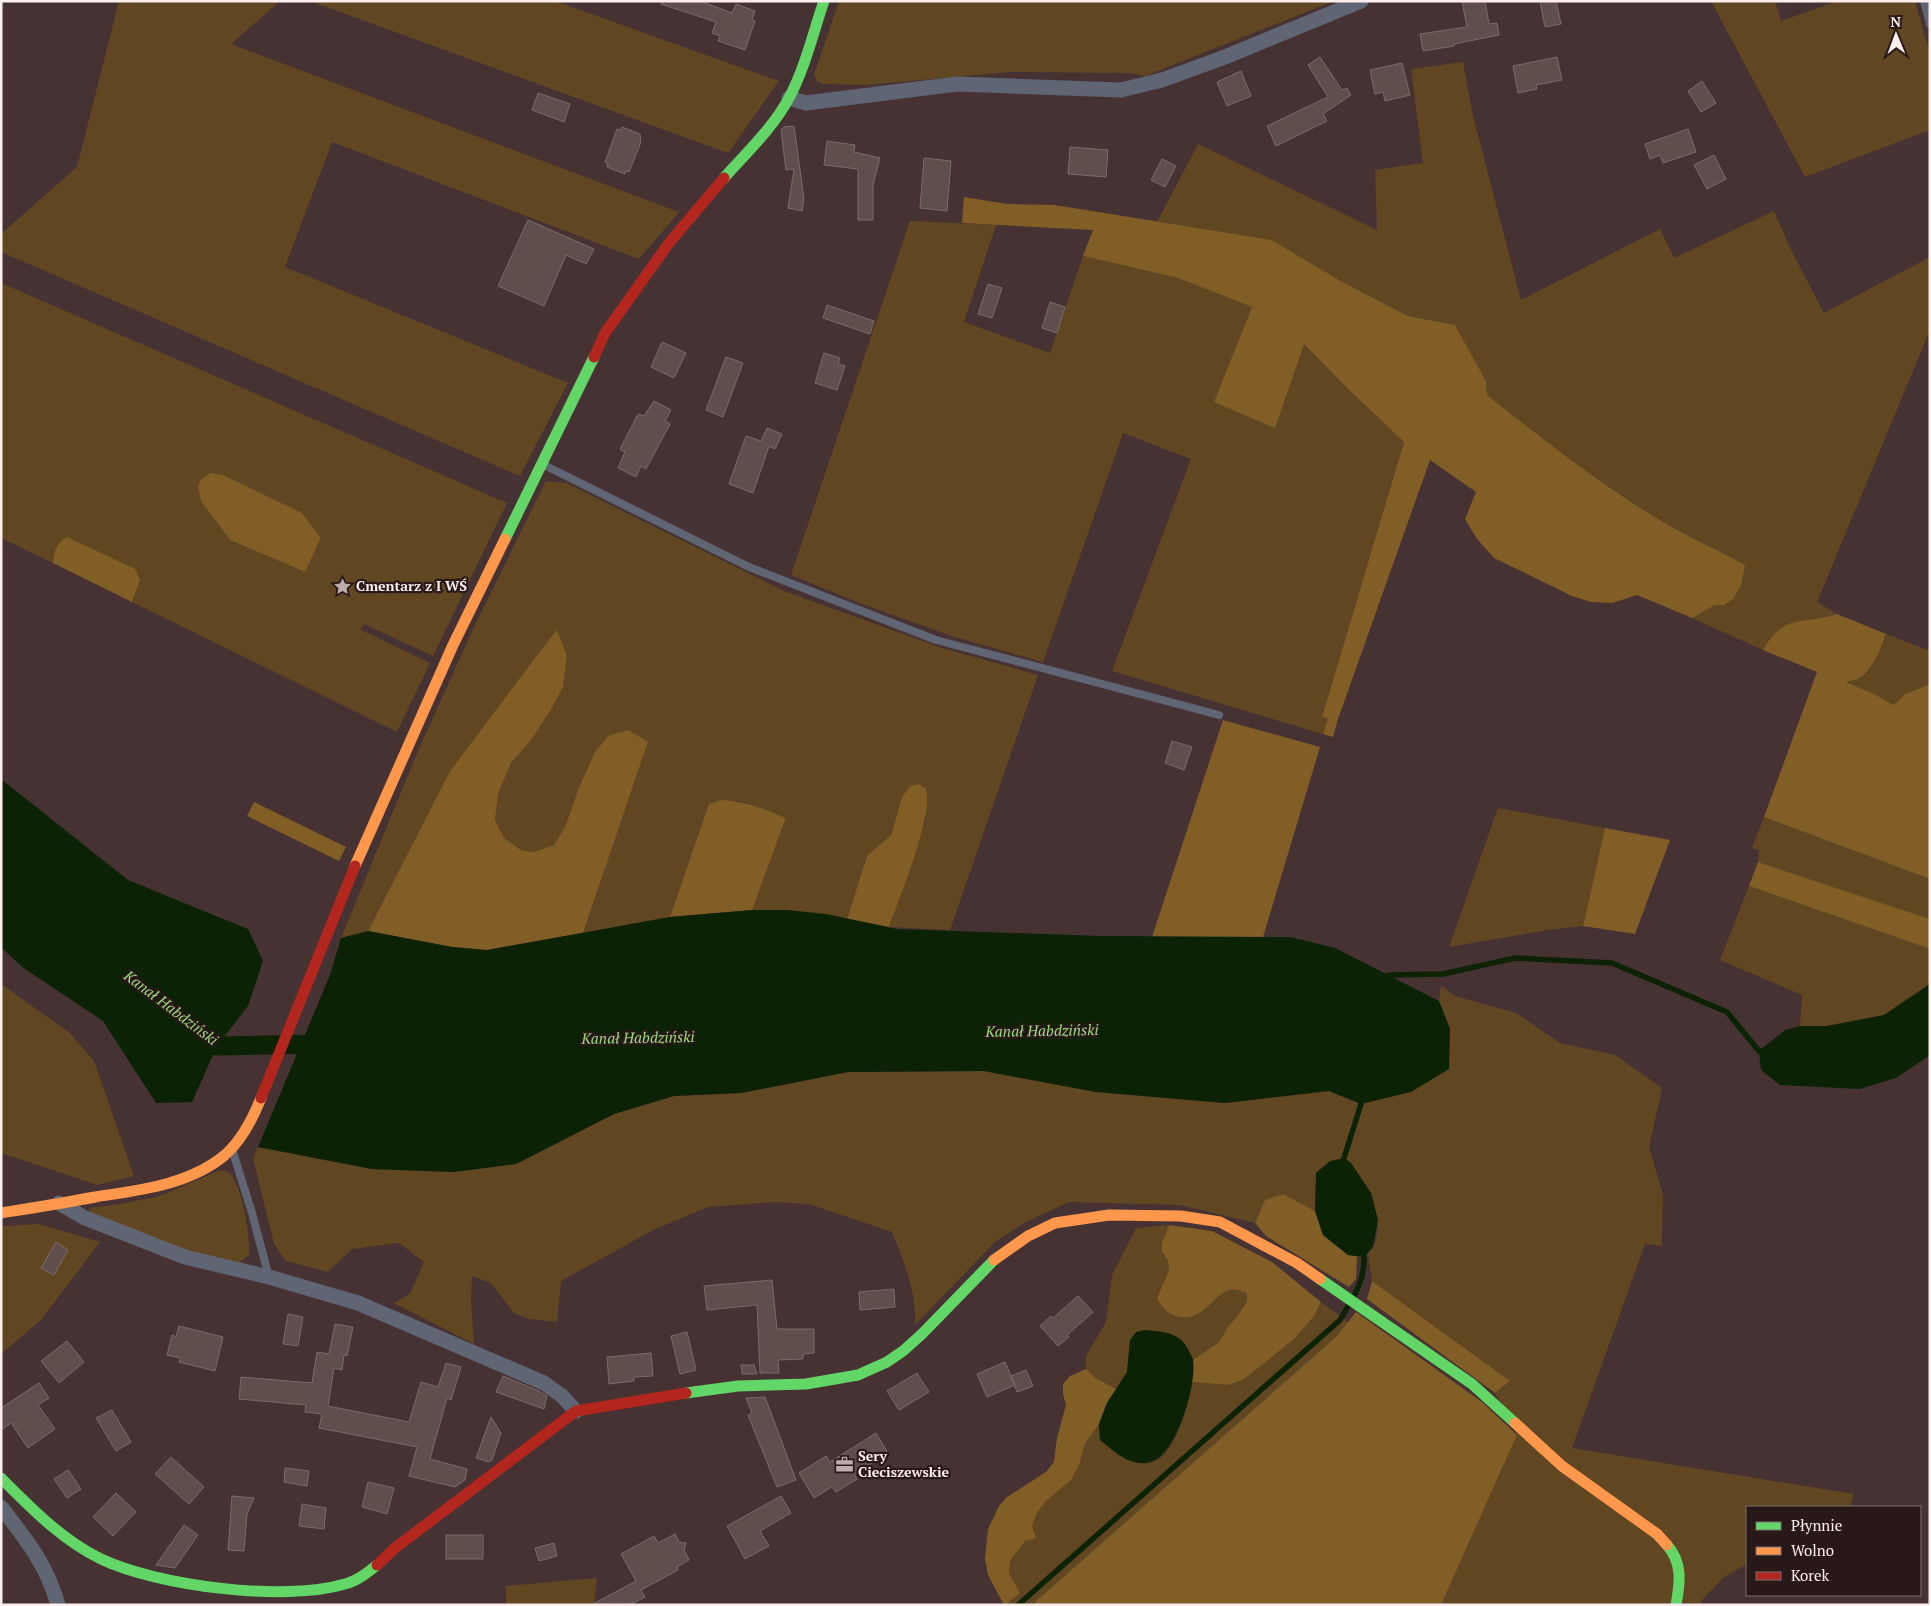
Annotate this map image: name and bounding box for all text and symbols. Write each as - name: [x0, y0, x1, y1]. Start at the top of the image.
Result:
- north arrow: [1871, 10, 1921, 60]
- text: N: [1890, 12, 1902, 31]
- place icon: Cmentarz z I WŚ: [332, 576, 352, 596]
- place label: Cmentarz z I WŚ: [356, 576, 467, 595]
- water label: Kanał Habdziński: [120, 965, 223, 1050]
- water label: Kanał Habdziński: [984, 1019, 1100, 1041]
- water label: Kanał Habdziński: [580, 1026, 696, 1048]
- place label: Sery Cieciszewskie: [858, 1446, 950, 1481]
- office icon: Sery Cieciszewskie: [834, 1454, 854, 1474]
- legend: [1746, 1506, 1921, 1596]
- text: Płynnie: [1791, 1515, 1842, 1535]
- text: Wolno: [1791, 1540, 1834, 1560]
- text: Korek: [1791, 1565, 1830, 1585]

